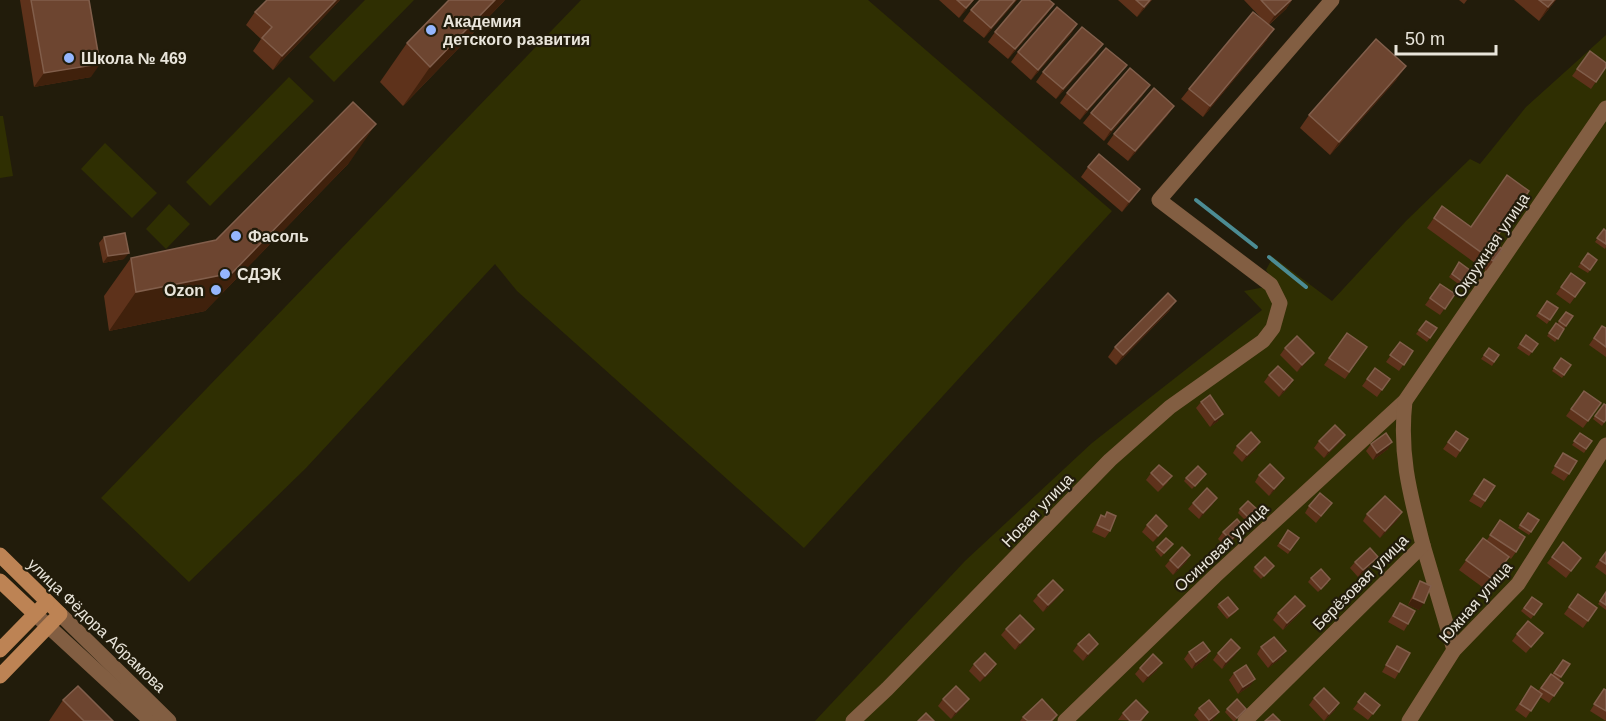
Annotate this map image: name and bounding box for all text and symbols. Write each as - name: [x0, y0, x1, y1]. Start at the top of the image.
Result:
- place label: Академия детского развития: [443, 13, 590, 48]
- scale bar: [1396, 18, 1496, 56]
- marker: Академия детского развития: [424, 23, 438, 37]
- text: 50 m: [1405, 29, 1445, 49]
- place label: Школа № 469: [81, 50, 187, 67]
- marker: Школа № 469: [62, 51, 76, 65]
- street label: Окружная улица: [1450, 190, 1533, 301]
- place label: Фасоль: [248, 228, 309, 245]
- marker: Фасоль: [229, 229, 243, 243]
- place label: СДЭК: [237, 266, 281, 283]
- marker: СДЭК: [218, 267, 232, 281]
- place label: Ozon: [164, 282, 204, 299]
- marker: Ozon: [209, 283, 223, 297]
- street label: Новая улица: [998, 470, 1076, 550]
- street label: Осиновая улица: [1171, 500, 1272, 595]
- street label: Берёзовая улица: [1309, 531, 1412, 633]
- street label: улица Фёдора Абрамова: [24, 555, 169, 696]
- street label: Южная улица: [1436, 558, 1515, 646]

